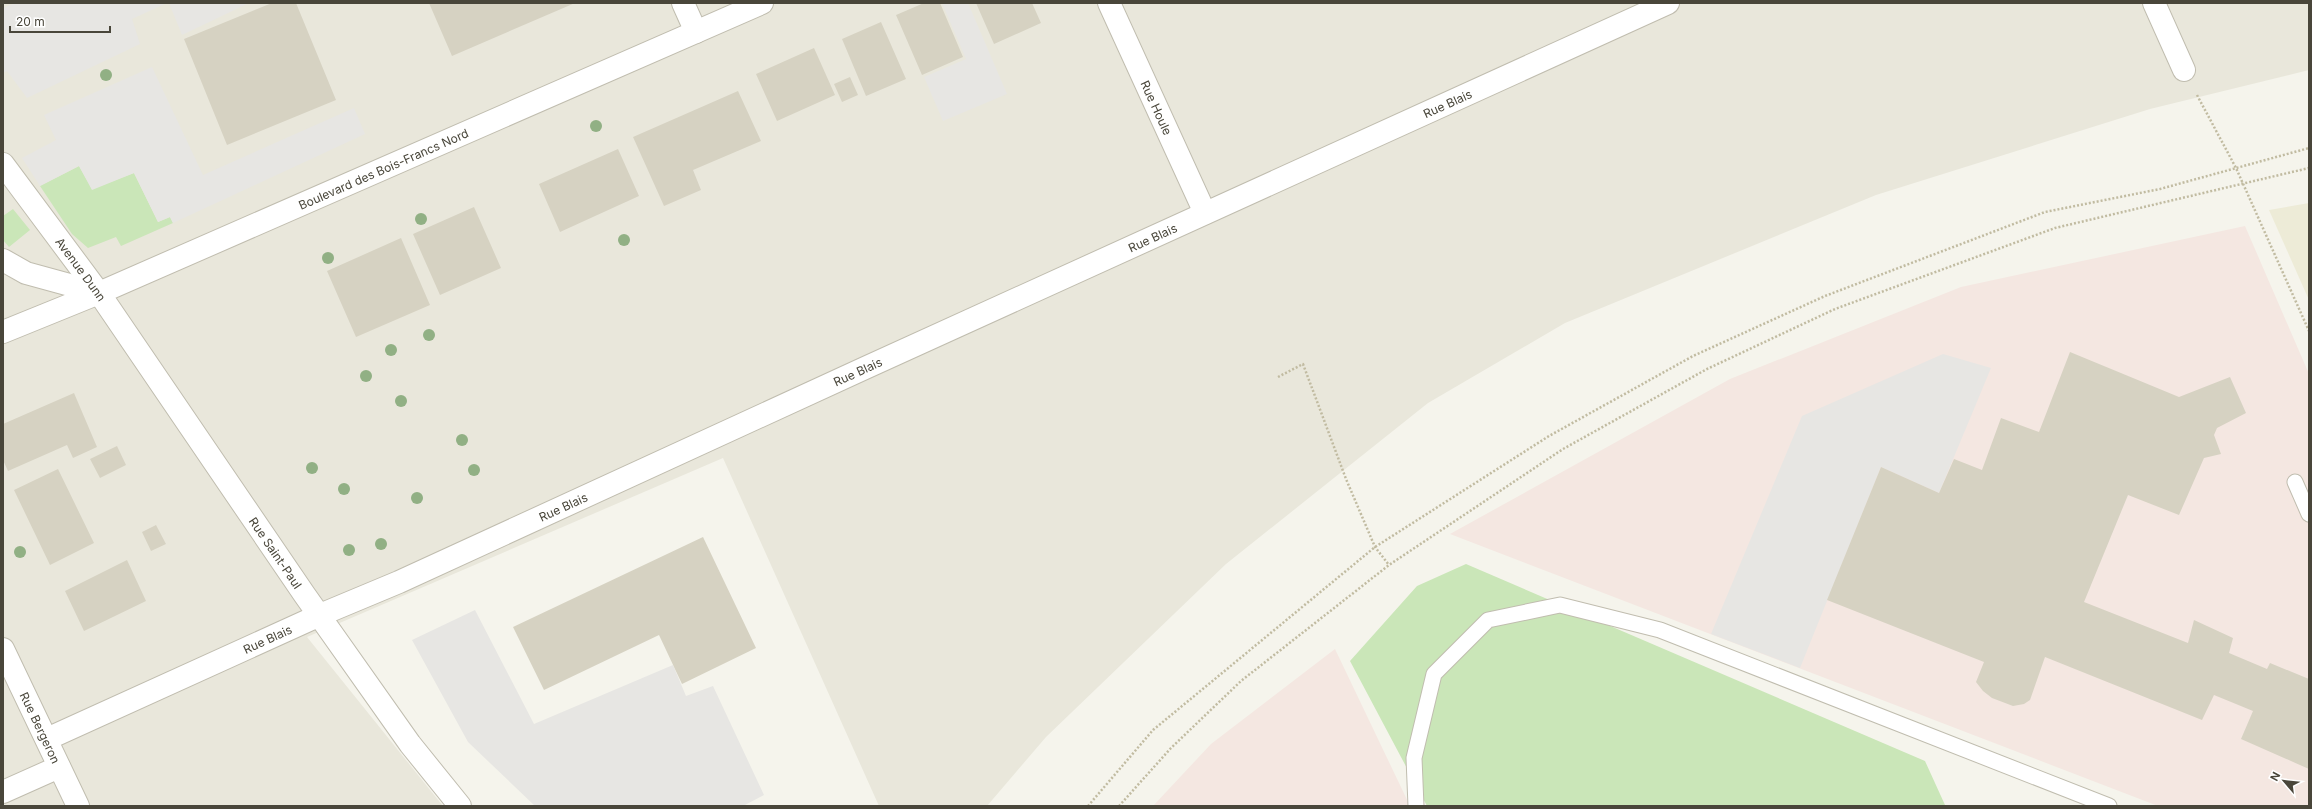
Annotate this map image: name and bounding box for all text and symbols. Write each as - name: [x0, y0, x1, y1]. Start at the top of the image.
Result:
- scale bar: [10, 8, 110, 34]
- text: 20 m: [16, 14, 45, 29]
- street label: Rue Houle: [1138, 78, 1176, 137]
- street label: Rue Blais: [1421, 86, 1474, 121]
- street label: Boulevard des Bois-Francs Nord: [296, 125, 471, 212]
- street label: Rue Blais: [1126, 220, 1179, 255]
- street label: Avenue Dunn: [53, 234, 110, 304]
- street label: Rue Blais: [831, 354, 884, 389]
- street label: Rue Blais: [536, 489, 590, 524]
- street label: Rue Saint-Paul: [246, 514, 306, 591]
- street label: Rue Blais: [241, 621, 294, 656]
- street label: Rue Bergeron: [17, 689, 64, 766]
- north arrow: [2264, 761, 2304, 801]
- text: N: [2267, 769, 2283, 783]

